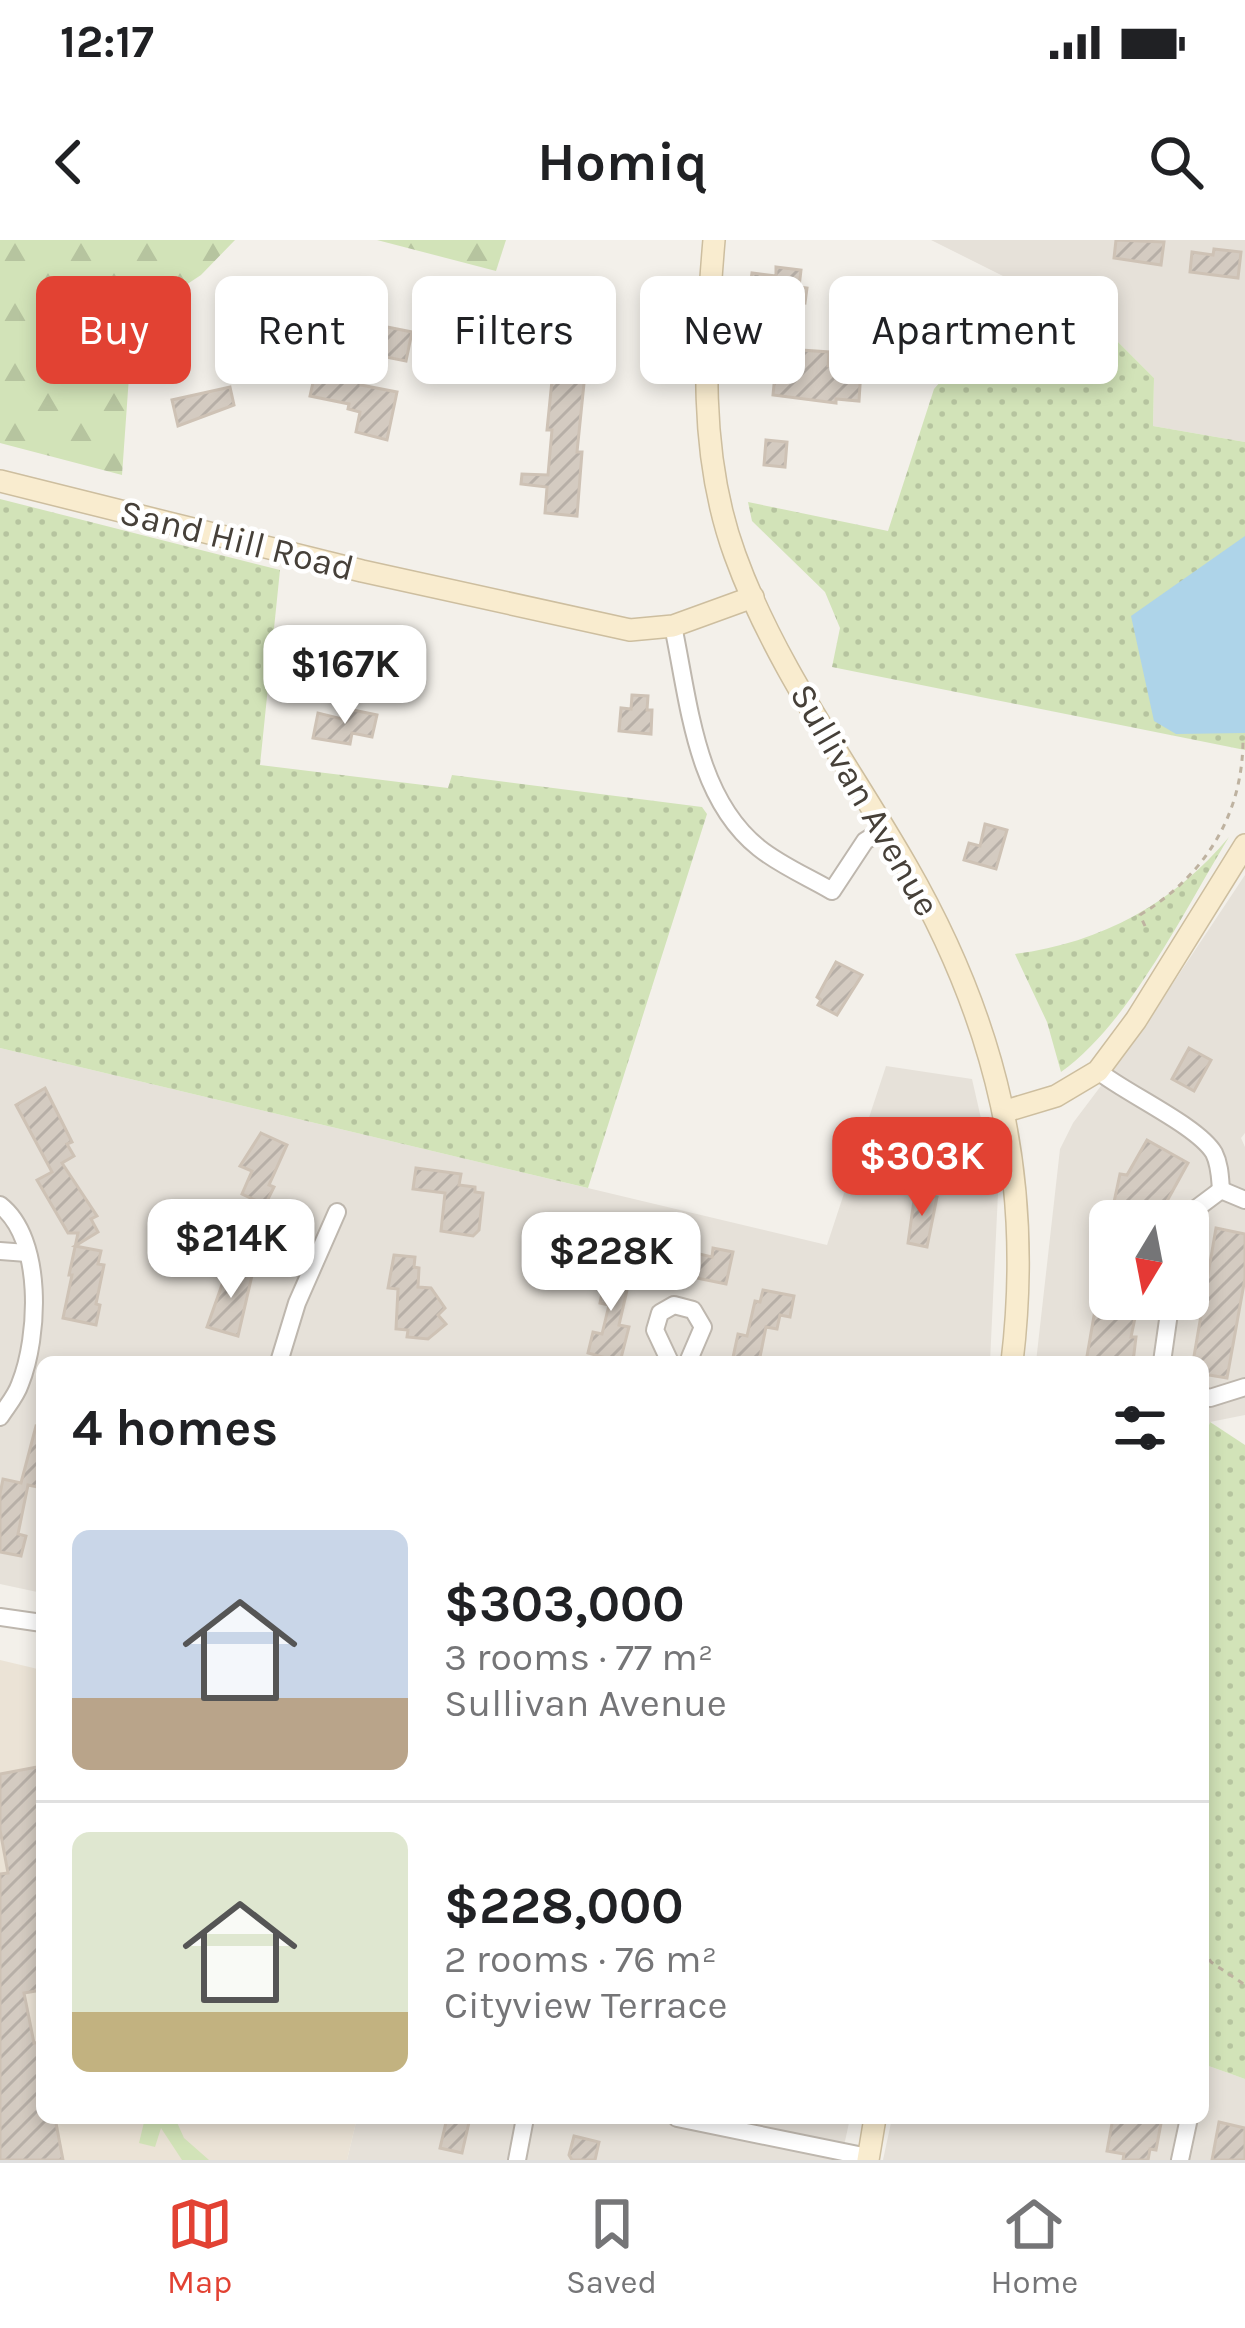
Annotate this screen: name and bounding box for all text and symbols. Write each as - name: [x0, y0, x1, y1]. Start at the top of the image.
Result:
- text: 12:17: [60, 16, 154, 68]
- icon: back: [36, 129, 102, 195]
- icon: search: [1143, 129, 1209, 195]
- text: Homiq: [537, 130, 708, 194]
- chip: Buy: [36, 276, 191, 384]
- chip: Rent: [215, 276, 388, 384]
- chip: Filters: [412, 276, 616, 384]
- chip: New: [640, 276, 805, 384]
- chip: Apartment: [829, 276, 1118, 384]
- street label: Sand Hill Road: [116, 491, 358, 589]
- pin: $167K: [261, 625, 429, 727]
- text: $167K: [290, 641, 400, 687]
- street label: Sullivan Avenue: [782, 676, 948, 924]
- pin: $303K: [838, 1117, 1006, 1219]
- text: $303K: [859, 1133, 985, 1179]
- pin: $214K: [147, 1199, 315, 1301]
- north arrow: [1089, 1200, 1209, 1320]
- map controls: [1089, 1200, 1209, 1320]
- pin: $228K: [527, 1212, 695, 1314]
- text: $214K: [174, 1215, 288, 1261]
- text: $228K: [549, 1228, 673, 1274]
- icon: filters: [1107, 1395, 1173, 1461]
- text: 4 homes: [72, 1398, 278, 1458]
- text: $303,000: [444, 1574, 685, 1634]
- icon: home: [168, 1578, 312, 1722]
- text: 3 rooms · 77 m²: [444, 1634, 714, 1680]
- text: Sullivan Avenue: [444, 1680, 727, 1726]
- text: $228,000: [444, 1876, 684, 1936]
- icon: home: [168, 1880, 312, 2024]
- text: 2 rooms · 76 m²: [444, 1936, 717, 1982]
- text: Cityview Terrace: [444, 1982, 728, 2028]
- tab: Map: [167, 2191, 233, 2301]
- tab: Saved: [566, 2191, 657, 2301]
- tab: Home: [990, 2191, 1078, 2301]

